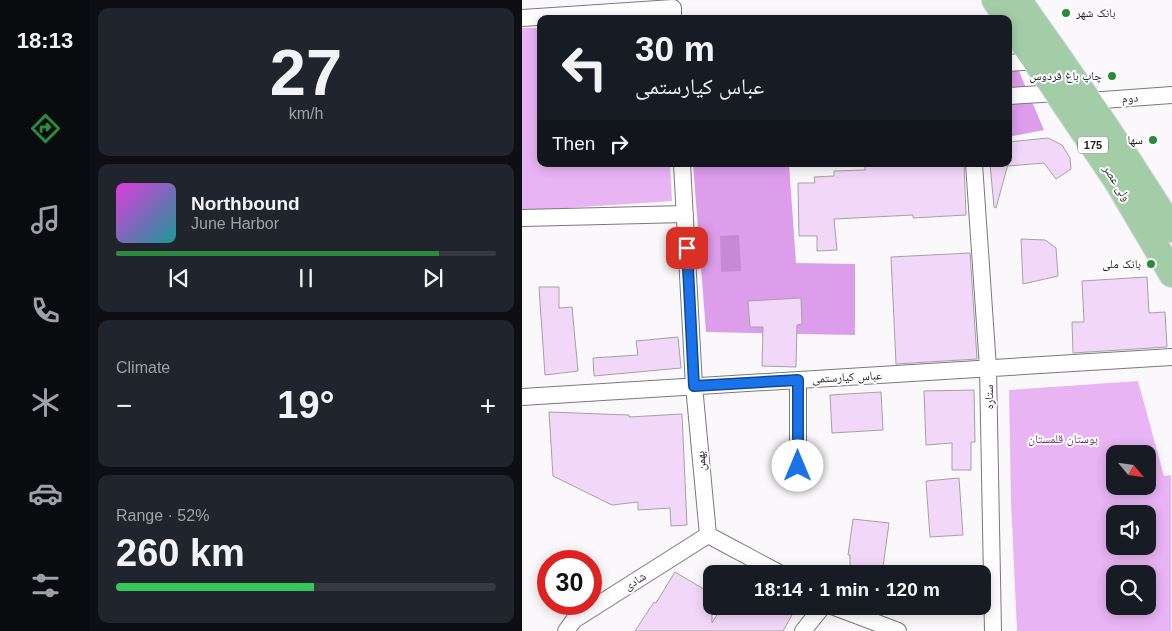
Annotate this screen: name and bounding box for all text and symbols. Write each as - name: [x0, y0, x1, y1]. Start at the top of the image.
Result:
- place label: بانک شهر: [1075, 6, 1116, 20]
- marker: بانک شهر: [1060, 7, 1072, 19]
- text: 18:13: [17, 28, 73, 53]
- text: 30 m: [635, 29, 715, 68]
- icon: left: [552, 35, 617, 100]
- text: 27: [270, 36, 342, 109]
- place label: چاپ باغ فردوس: [1029, 69, 1102, 84]
- marker: چاپ باغ فردوس: [1106, 70, 1118, 82]
- text: عباس کیارستمی: [635, 74, 764, 99]
- street label: دوم: [1121, 90, 1139, 107]
- text: km/h: [289, 105, 323, 122]
- icon: directions: [28, 111, 63, 146]
- icon: right: [605, 130, 633, 158]
- text: Then: [552, 133, 595, 154]
- place label: سها: [1127, 133, 1143, 147]
- marker: سها: [1147, 134, 1159, 146]
- road number: 175: [1078, 136, 1108, 154]
- street label: ولی عصر: [1100, 161, 1134, 204]
- text: Northbound: [191, 193, 300, 214]
- icon: music: [28, 202, 63, 237]
- text: June Harbor: [191, 215, 279, 232]
- pin: [666, 227, 708, 269]
- icon: arrive: [673, 234, 701, 262]
- place label: بانک ملی: [1102, 257, 1141, 271]
- marker: بانک ملی: [1145, 258, 1157, 270]
- icon: previous: [165, 264, 193, 292]
- icon: pause: [292, 264, 320, 292]
- icon: next: [419, 264, 447, 292]
- icon: phone: [28, 293, 63, 328]
- text: Climate: [116, 359, 170, 376]
- street label: عباس کیارستمی: [811, 368, 883, 386]
- text: 19°: [277, 384, 335, 426]
- street label: ستاره: [982, 384, 996, 410]
- icon: climate: [28, 385, 63, 420]
- text: −: [116, 390, 132, 421]
- text: +: [480, 390, 496, 421]
- park label: بوستان قلمستان: [1028, 432, 1098, 446]
- position arrow: [771, 439, 823, 491]
- north arrow: [1106, 445, 1156, 495]
- map controls: [1106, 445, 1156, 615]
- street label: بهمن: [693, 450, 709, 472]
- icon: car: [28, 476, 63, 511]
- button: sound: [1106, 505, 1156, 555]
- text: Range · 52%: [116, 507, 209, 524]
- text: 260 km: [116, 532, 245, 574]
- speed limit sign: 30: [537, 550, 602, 615]
- button: search: [1106, 565, 1156, 615]
- icon: filters: [28, 568, 63, 603]
- street label: شادی: [621, 569, 649, 593]
- text: 18:14 · 1 min · 120 m: [754, 579, 940, 600]

